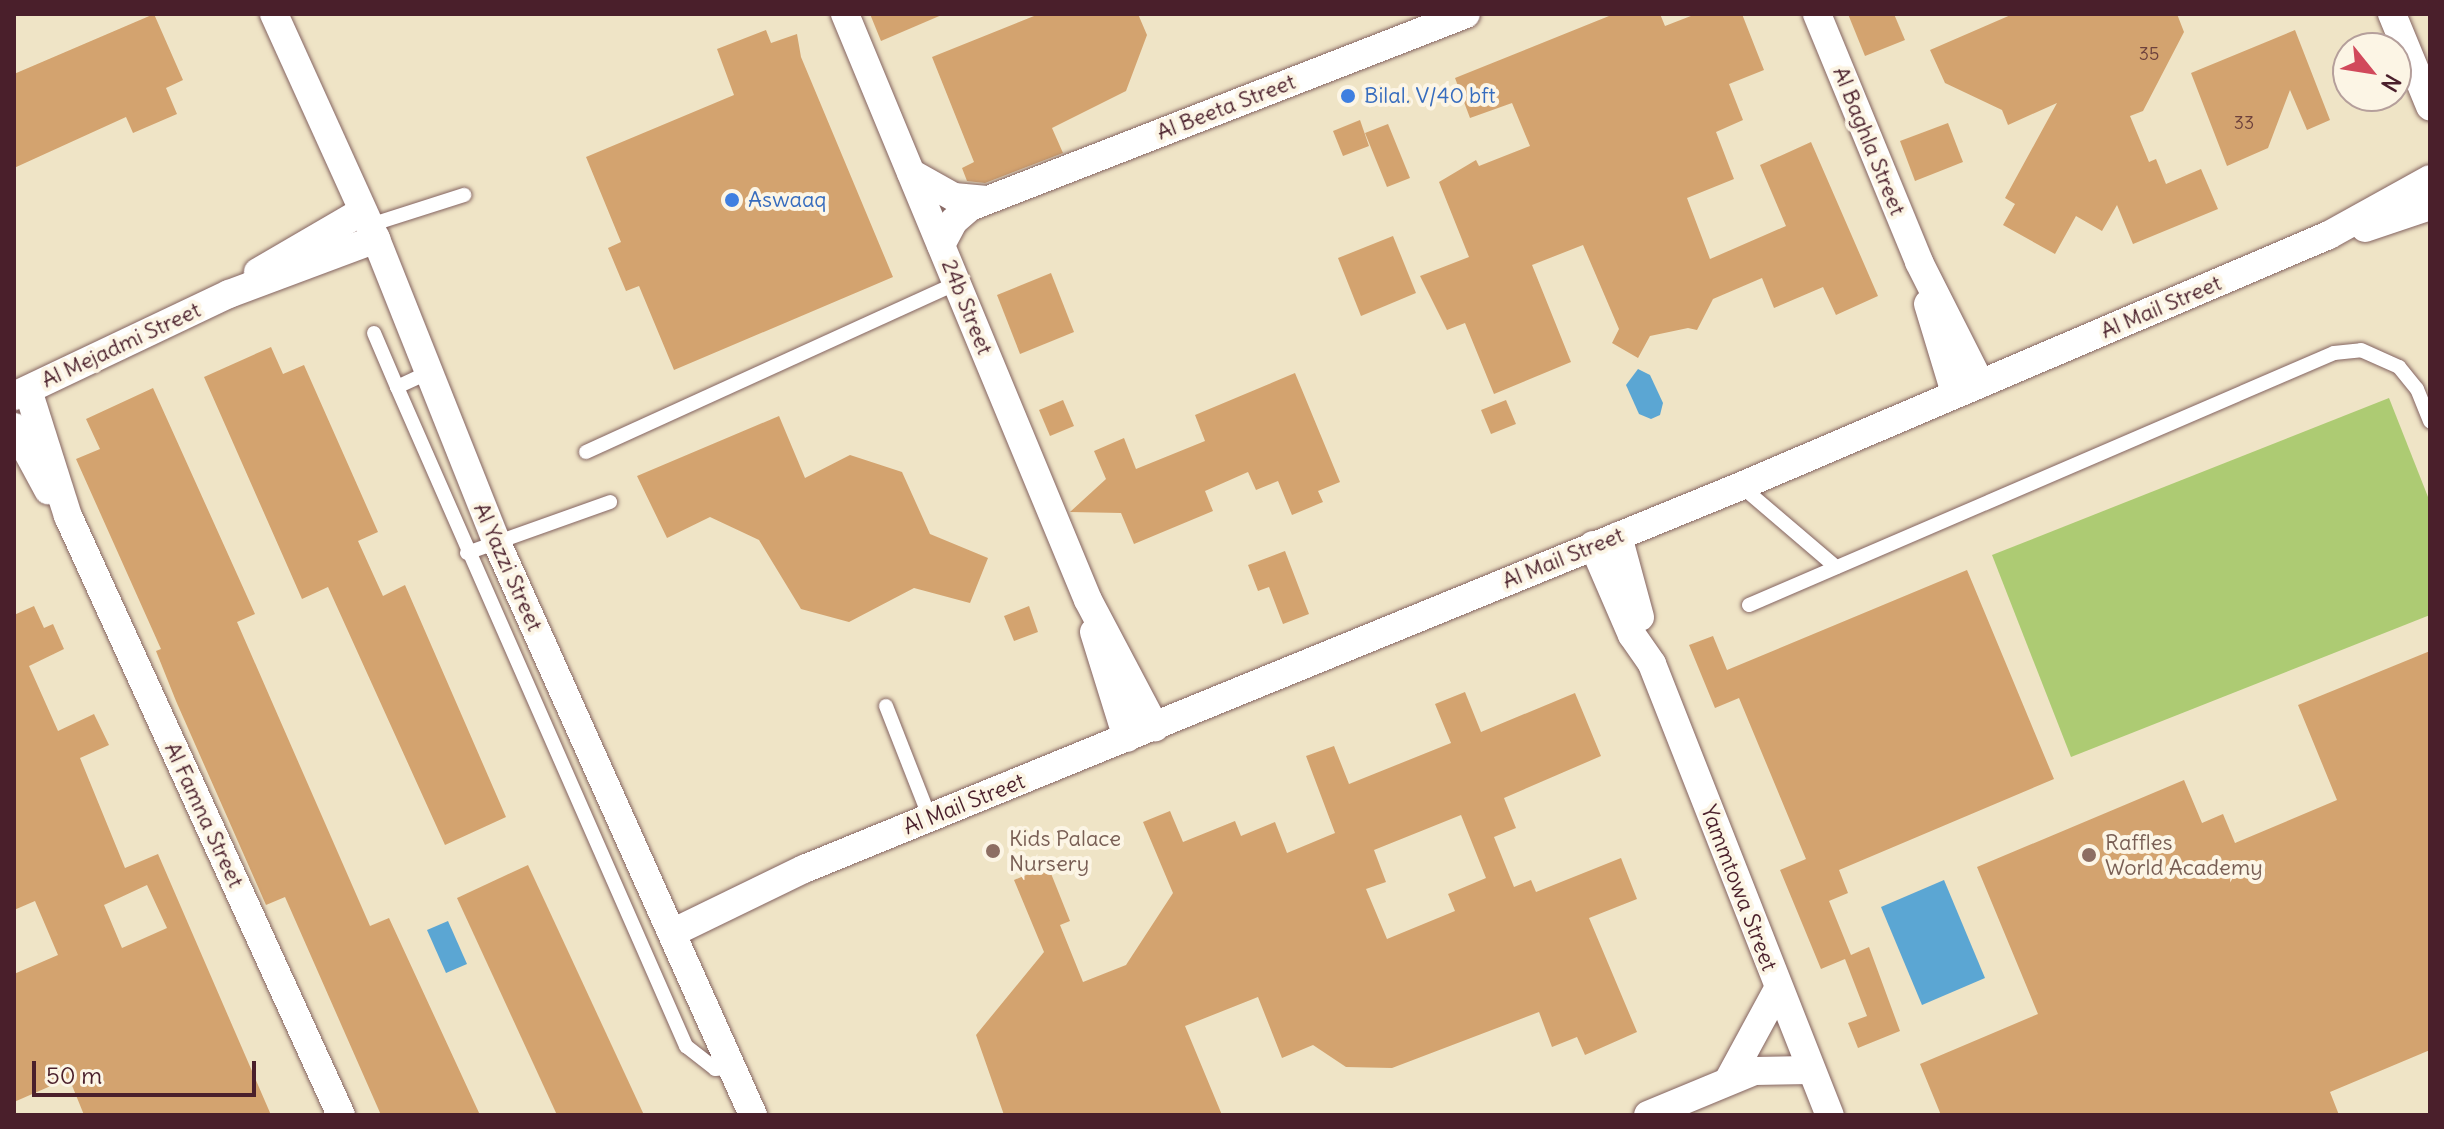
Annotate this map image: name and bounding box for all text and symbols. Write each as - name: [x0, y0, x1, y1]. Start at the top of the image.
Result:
- north arrow: [2332, 32, 2412, 112]
- house number: 35: [2139, 43, 2159, 65]
- street label: Al Baghla Street: [1827, 63, 1911, 219]
- street label: Al Beeta Street: [1153, 68, 1299, 146]
- text: N: [2375, 69, 2407, 97]
- place label: Bilal. V/40 bft: [1364, 83, 1496, 109]
- marker: Bilal. V/40 bft: [1339, 87, 1357, 105]
- house number: 33: [2234, 112, 2254, 134]
- place label: Aswaaq: [748, 187, 827, 213]
- marker: Aswaaq: [723, 191, 741, 209]
- street label: 24b Street: [936, 255, 998, 359]
- street label: Al Mail Street: [2097, 270, 2225, 344]
- street label: Al Mejadmi Street: [37, 297, 205, 393]
- street label: Al Yazzi Street: [468, 499, 548, 635]
- street label: Al Mail Street: [1499, 522, 1627, 594]
- street label: Al Famna Street: [159, 738, 249, 892]
- street label: Al Mail Street: [900, 768, 1028, 840]
- street label: Yammtowa Street: [1695, 801, 1783, 975]
- place label: Kids Palace Nursery: [1009, 825, 1121, 876]
- place label: Raffles World Academy: [2105, 829, 2263, 880]
- marker: Kids Palace Nursery: [984, 842, 1002, 860]
- marker: Raffles World Academy: [2080, 846, 2098, 864]
- scale bar: [36, 1045, 260, 1095]
- text: 50 m: [46, 1060, 102, 1090]

